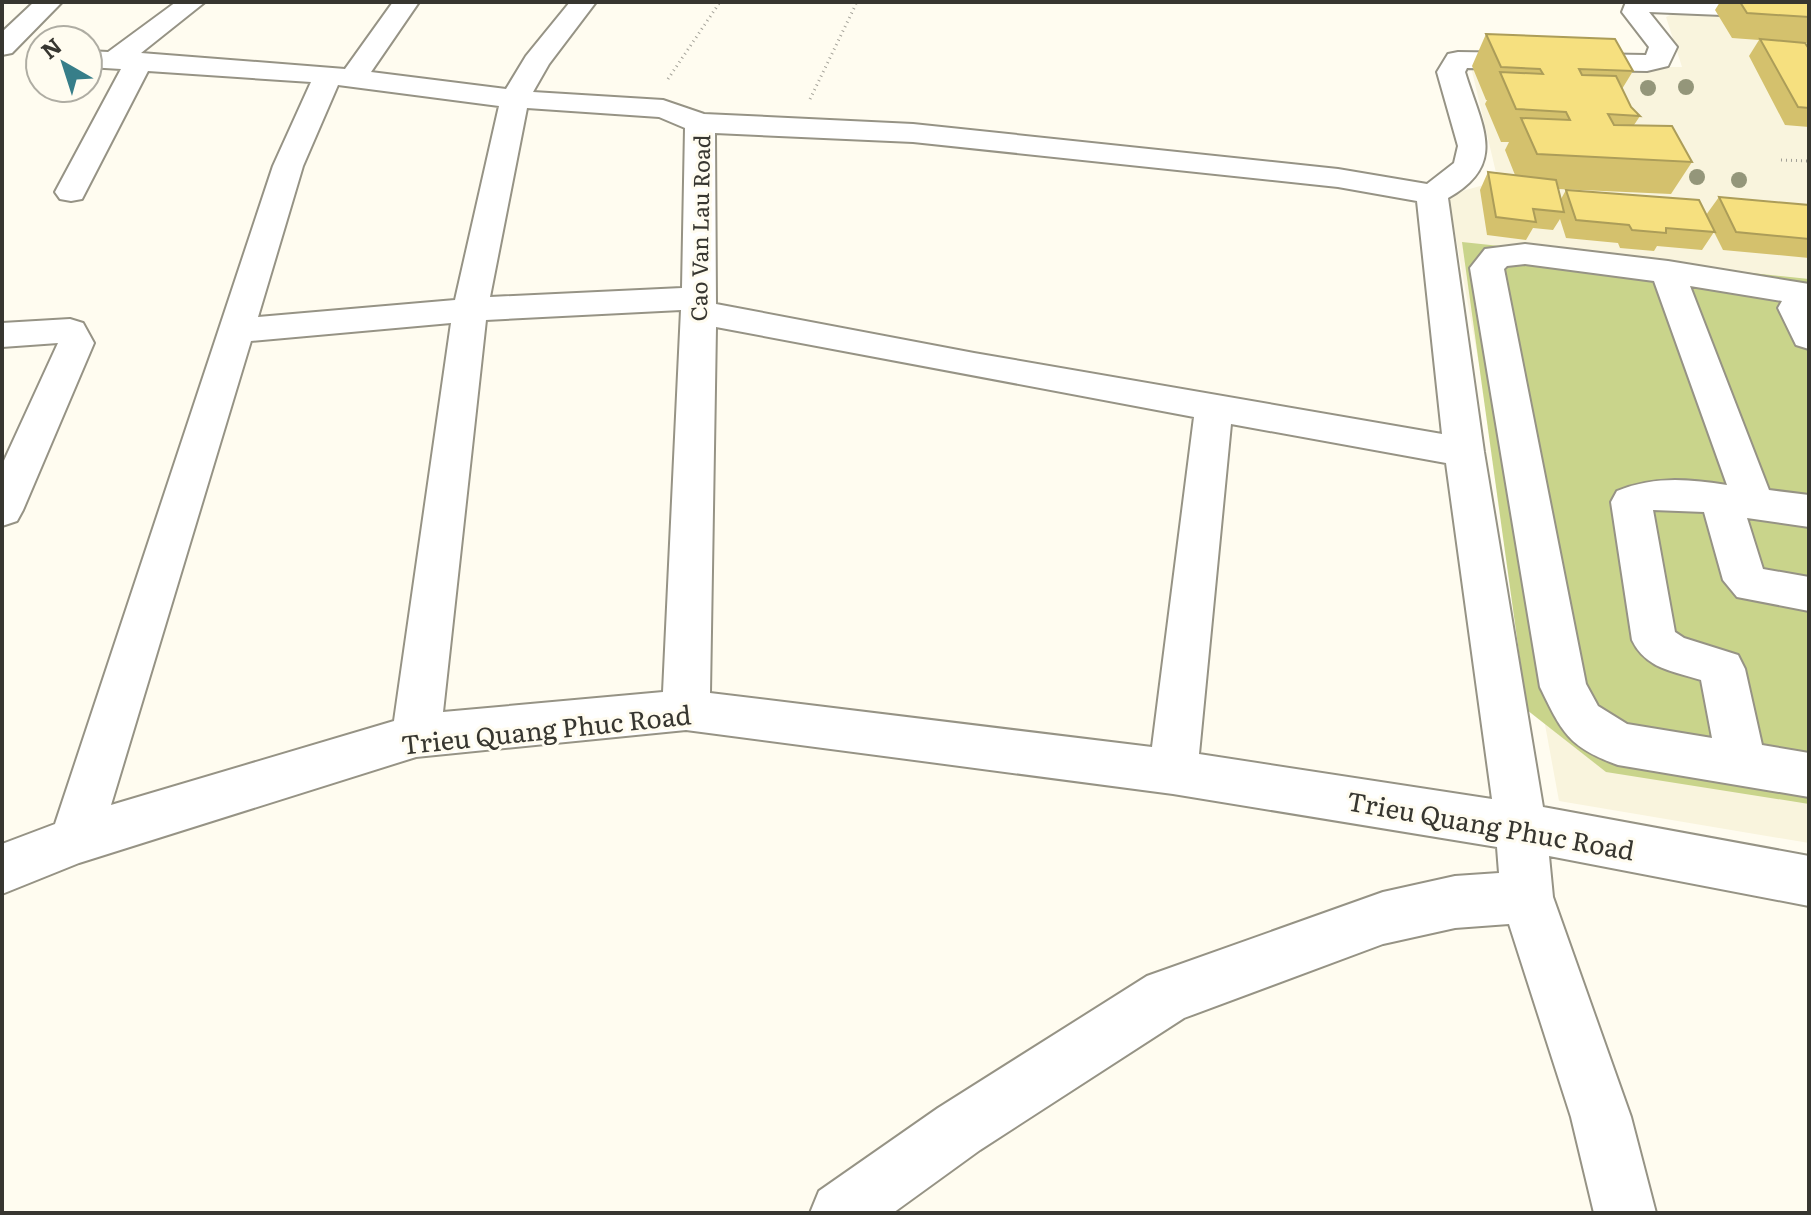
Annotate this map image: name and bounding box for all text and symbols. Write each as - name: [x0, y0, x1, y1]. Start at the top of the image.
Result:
- north arrow: [24, 24, 104, 104]
- text: N: [33, 29, 68, 66]
- street label: Cao Van Lau Road: [681, 134, 717, 322]
- street label: Trieu Quang Phuc Road: [399, 693, 693, 763]
- street label: Trieu Quang Phuc Road: [1344, 779, 1638, 869]

